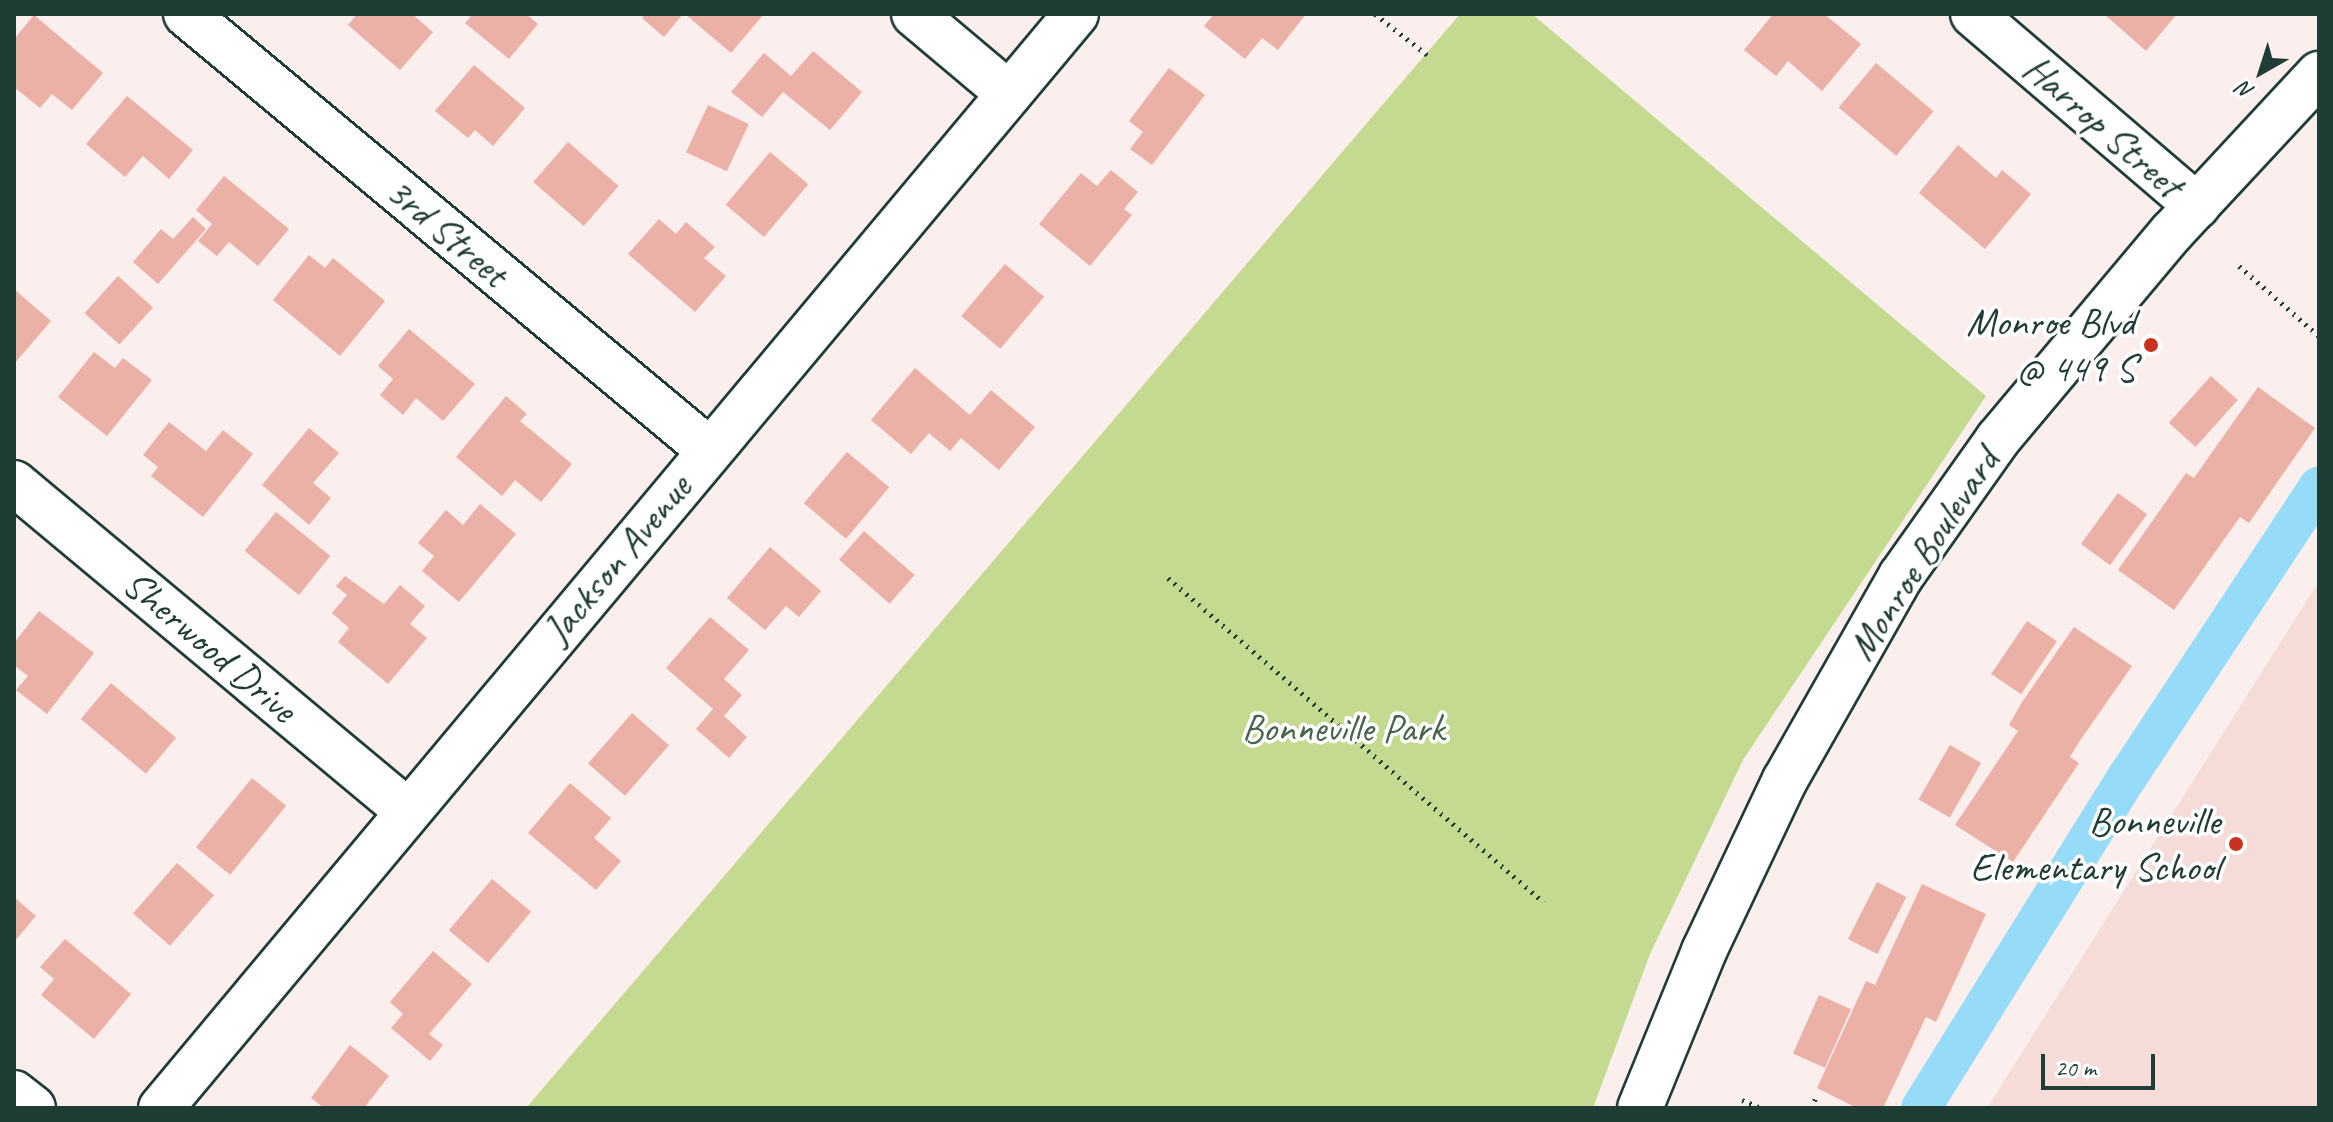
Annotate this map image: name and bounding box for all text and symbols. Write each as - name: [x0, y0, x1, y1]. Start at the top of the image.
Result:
- north arrow: [2221, 32, 2301, 112]
- street label: Harrop Street: [2014, 44, 2192, 208]
- text: N: [2232, 75, 2260, 106]
- street label: 3rd Street: [376, 167, 518, 297]
- place label: Monroe Blvd @ 449 S: [1966, 298, 2135, 392]
- marker: Monroe Blvd @ 449 S: [2142, 336, 2160, 354]
- street label: Monroe Boulevard: [1837, 439, 2009, 669]
- street label: Jackson Avenue: [533, 465, 701, 653]
- street label: Sherwood Drive: [113, 559, 307, 733]
- park label: Bonneville Park: [1241, 704, 1445, 752]
- place label: Bonneville Elementary School: [1970, 797, 2220, 891]
- marker: Bonneville Elementary School: [2227, 835, 2245, 853]
- scale bar: [2045, 1038, 2159, 1088]
- text: 20 m: [2055, 1053, 2096, 1083]

